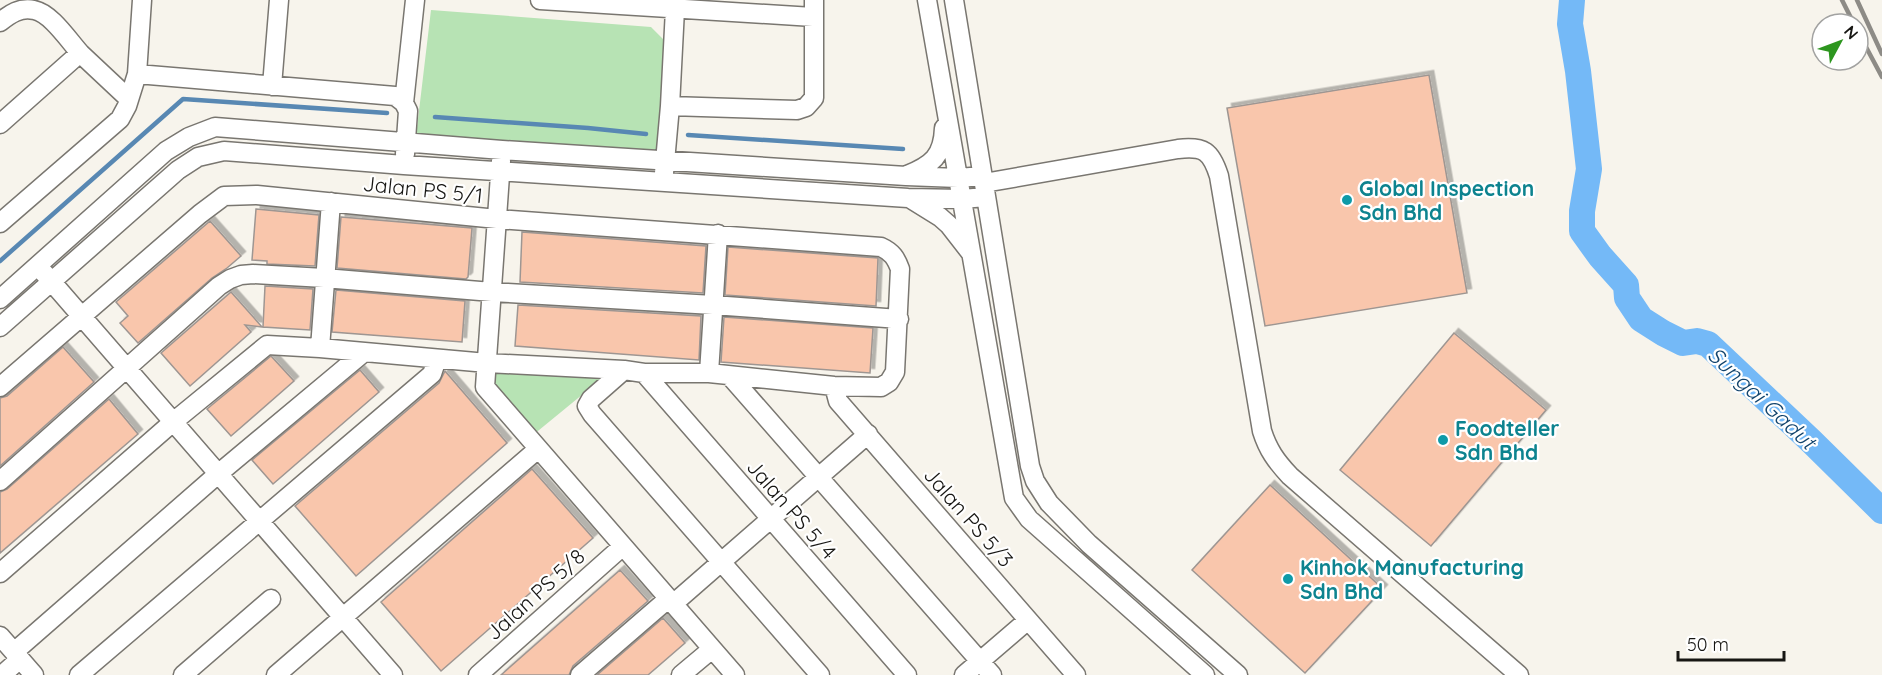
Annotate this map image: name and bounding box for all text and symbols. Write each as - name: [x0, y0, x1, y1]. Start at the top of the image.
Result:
- north arrow: [1810, 12, 1870, 72]
- text: N: [1840, 21, 1863, 43]
- street label: Jalan PS 5/1: [362, 170, 484, 208]
- place label: Global Inspection Sdn Bhd: [1359, 175, 1534, 225]
- marker: Global Inspection Sdn Bhd: [1340, 193, 1354, 207]
- water label: Sungai Gadut: [1702, 341, 1824, 457]
- place label: Foodteller Sdn Bhd: [1455, 415, 1559, 465]
- marker: Foodteller Sdn Bhd: [1436, 433, 1450, 447]
- street label: Jalan PS 5/4: [742, 454, 842, 564]
- street label: Jalan PS 5/3: [919, 462, 1019, 572]
- street label: Jalan PS 5/8: [480, 543, 590, 645]
- place label: Kinhok Manufacturing Sdn Bhd: [1300, 554, 1524, 604]
- marker: Kinhok Manufacturing Sdn Bhd: [1281, 572, 1295, 586]
- scale bar: [1678, 624, 1784, 662]
- text: 50 m: [1687, 633, 1729, 656]

